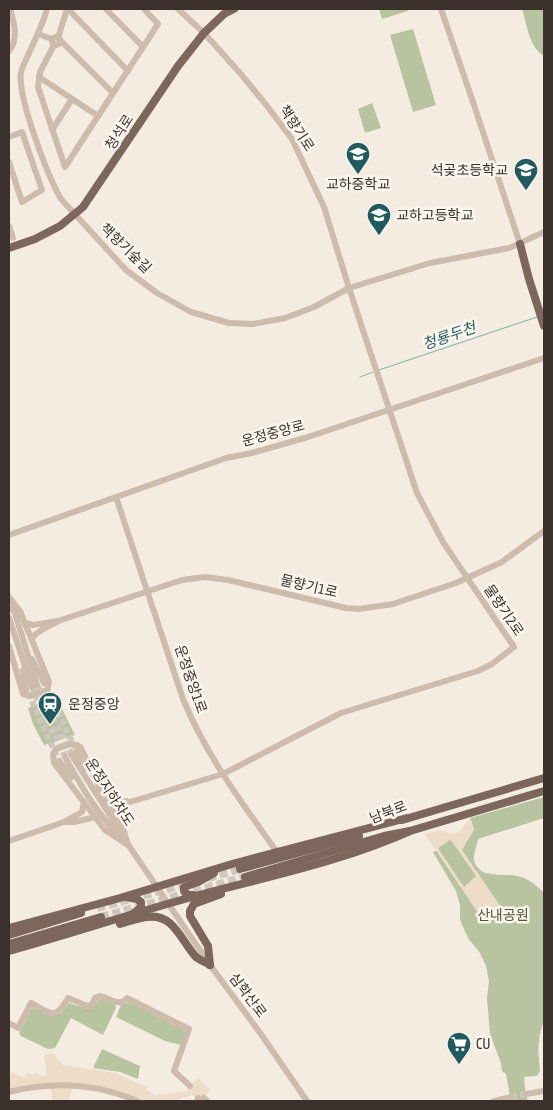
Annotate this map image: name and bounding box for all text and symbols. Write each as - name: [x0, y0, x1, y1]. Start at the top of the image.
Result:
- street label: 책향기로: [276, 102, 318, 154]
- street label: 청석로: [102, 111, 136, 153]
- school or university icon: 교하중학교: [345, 141, 371, 175]
- school or university icon: 석곶초등학교: [513, 157, 539, 191]
- place label: 석곶초등학교: [431, 162, 508, 178]
- place label: 교하중학교: [326, 176, 390, 192]
- school or university icon: 교하고등학교: [366, 202, 392, 236]
- place label: 교하고등학교: [396, 207, 473, 223]
- street label: 책향기숲길: [97, 220, 155, 276]
- water label: 청룡두천: [420, 318, 480, 353]
- street label: 운정중앙로: [240, 417, 306, 449]
- street label: 물향기1로: [279, 572, 339, 600]
- street label: 물향기2로: [481, 581, 527, 639]
- street label: 운정중앙1로: [172, 643, 210, 715]
- station icon: 운정중앙: [37, 691, 63, 725]
- place label: 운정중앙: [68, 696, 120, 712]
- street label: 운정지하차도: [82, 755, 138, 829]
- street label: 남북로: [367, 798, 409, 826]
- park label: 산내공원: [477, 907, 529, 923]
- street label: 심학산로: [226, 970, 270, 1020]
- supermarket icon: CU: [446, 1031, 472, 1065]
- place label: CU: [476, 1036, 491, 1052]

